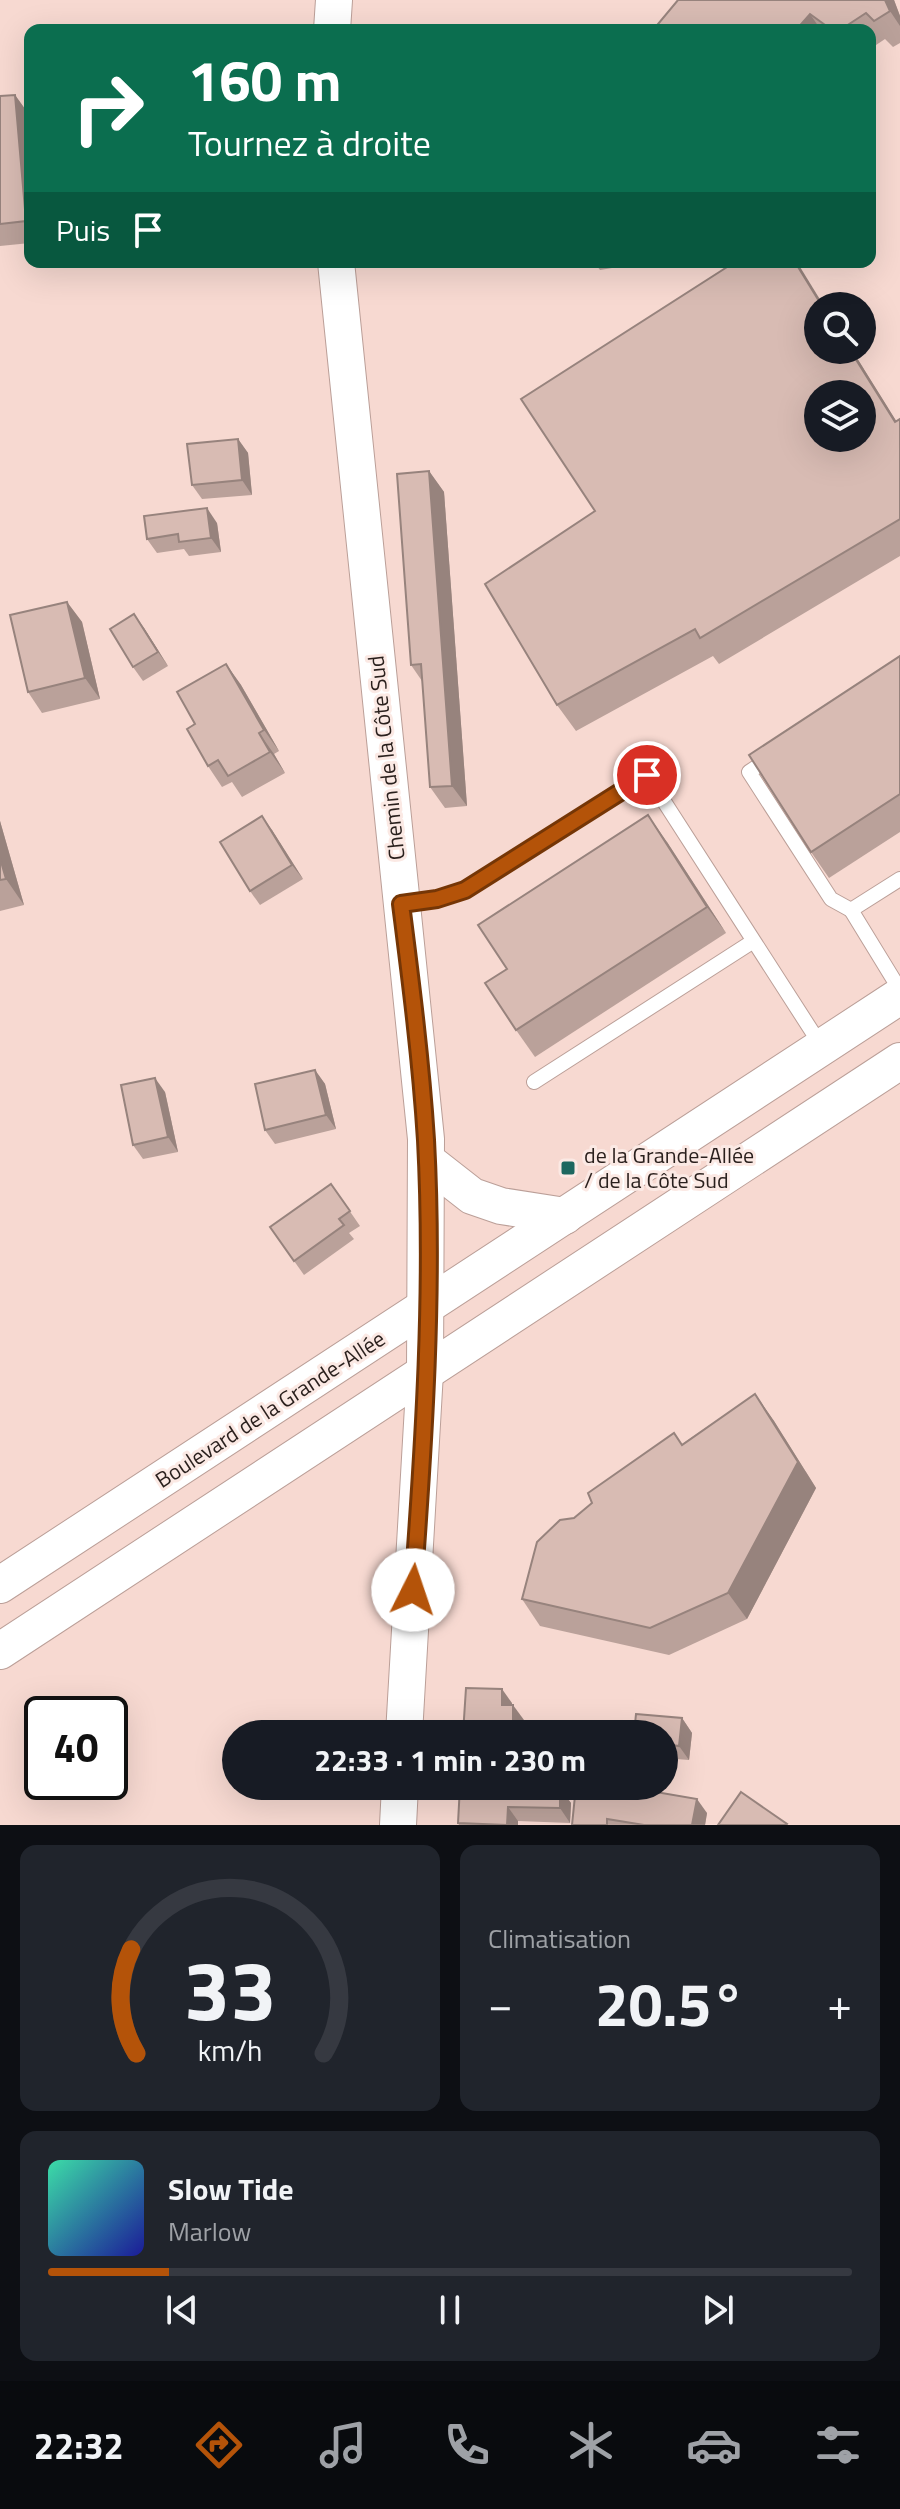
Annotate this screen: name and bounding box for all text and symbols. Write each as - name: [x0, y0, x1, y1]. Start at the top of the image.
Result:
- text: 160 m: [188, 38, 341, 123]
- icon: right: [56, 56, 160, 160]
- text: Tournez à droite: [188, 115, 431, 170]
- text: Puis: [56, 207, 110, 253]
- icon: arrive: [126, 208, 170, 252]
- map controls: [804, 292, 876, 452]
- button: search: [804, 292, 876, 364]
- button: layers: [804, 380, 876, 452]
- street label: Chemin de la Côte Sud: [358, 654, 414, 862]
- pin: [613, 741, 681, 809]
- icon: arrive: [625, 753, 669, 797]
- place label: de la Grande-Allée / de la Côte Sud: [584, 1138, 754, 1197]
- marker: de la Grande-Allée / de la Côte Sud: [559, 1159, 577, 1177]
- street label: Boulevard de la Grande-Allée: [148, 1322, 392, 1496]
- position arrow: [371, 1548, 455, 1632]
- speed limit sign: 40: [24, 1696, 128, 1800]
- text: 22:33 · 1 min · 230 m: [314, 1737, 586, 1783]
- text: Climatisation: [488, 1919, 631, 1958]
- text: 33: [183, 1926, 277, 2052]
- text: 20.5°: [595, 1958, 745, 2049]
- text: −: [488, 1970, 513, 2037]
- text: +: [827, 1970, 852, 2037]
- text: km/h: [198, 2029, 262, 2072]
- text: Slow Tide: [168, 2166, 293, 2212]
- text: Marlow: [168, 2212, 251, 2251]
- icon: previous: [160, 2288, 204, 2332]
- icon: pause: [428, 2288, 472, 2332]
- icon: next: [696, 2288, 740, 2332]
- icon: directions: [191, 2417, 247, 2473]
- icon: music: [315, 2417, 371, 2473]
- icon: phone: [439, 2417, 495, 2473]
- icon: climate: [563, 2417, 619, 2473]
- icon: car: [686, 2417, 742, 2473]
- icon: filters: [810, 2417, 866, 2473]
- text: 22:32: [34, 2418, 124, 2473]

